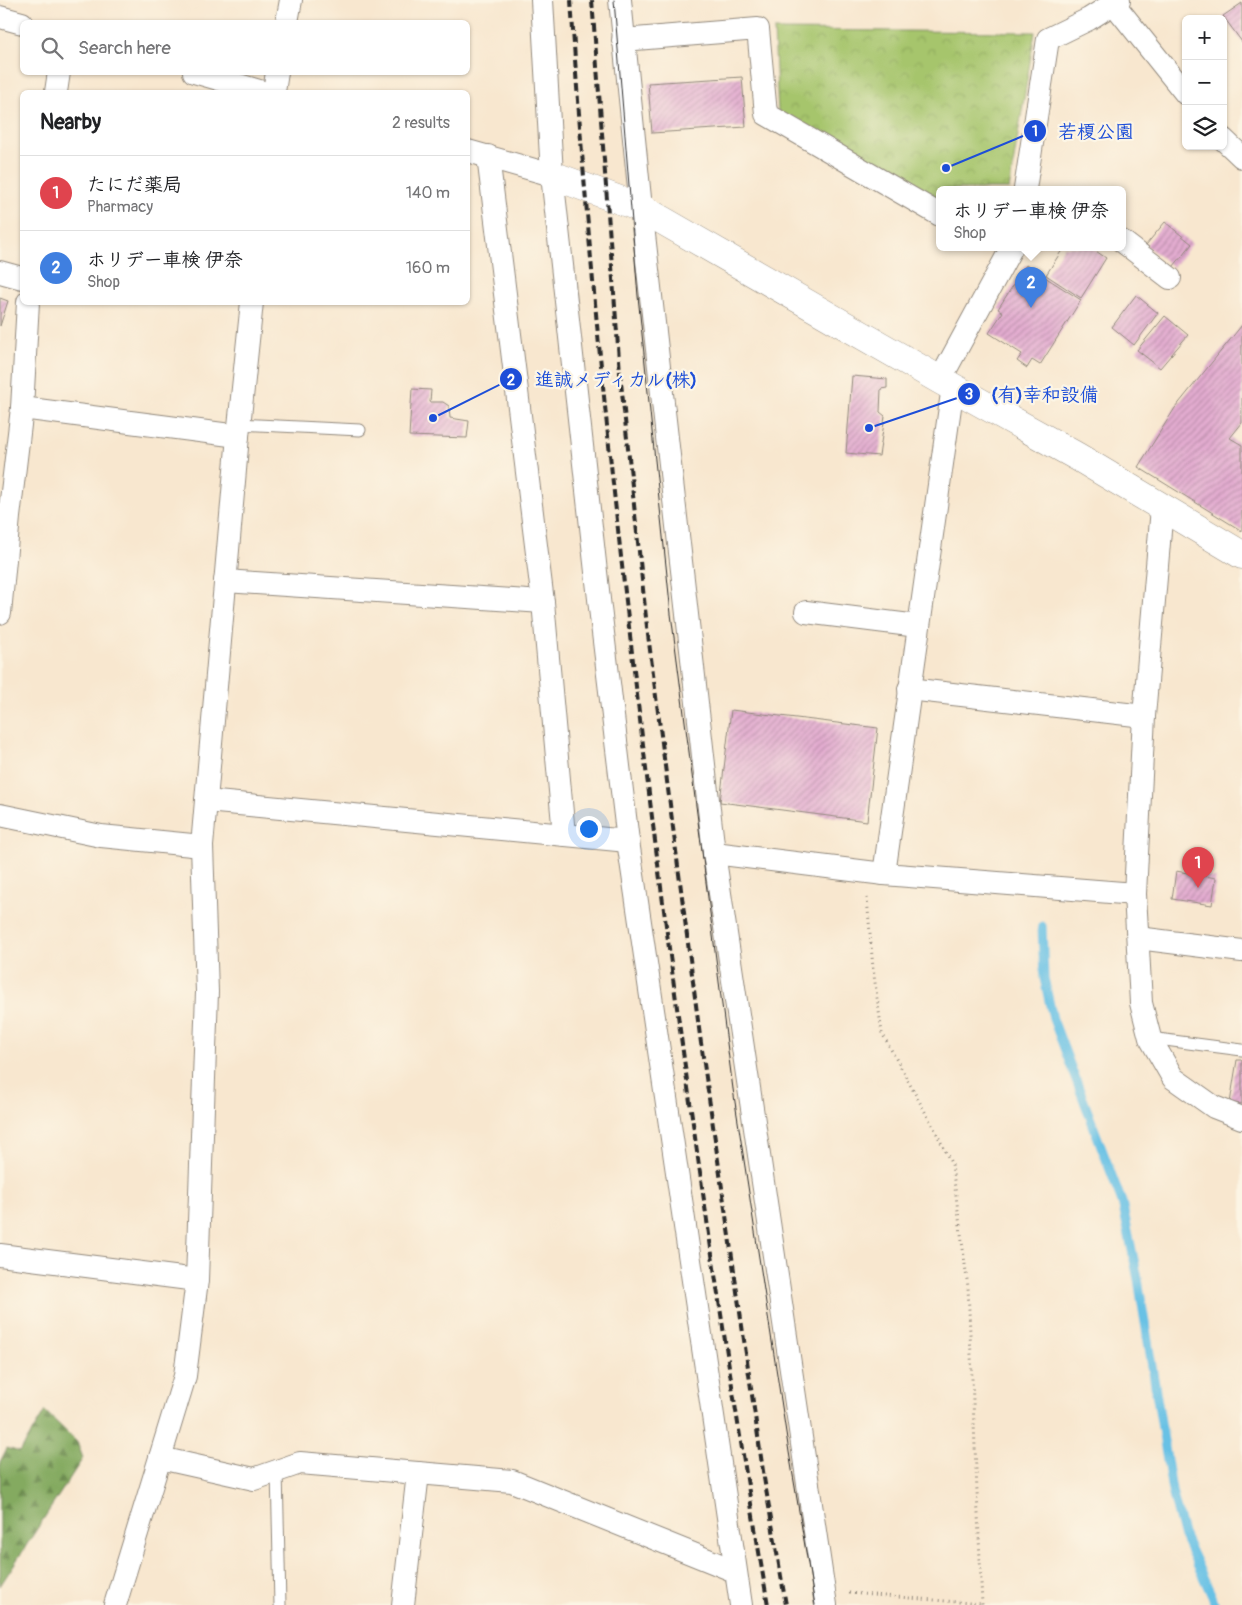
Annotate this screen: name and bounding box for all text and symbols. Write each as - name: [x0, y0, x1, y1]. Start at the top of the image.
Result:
- map controls: [1182, 15, 1227, 150]
- button: +: [1182, 15, 1227, 60]
- search box: [20, 20, 470, 75]
- icon: search: [38, 34, 66, 62]
- text: Search here: [78, 36, 171, 60]
- button: −: [1182, 60, 1227, 105]
- button: layers: [1182, 105, 1227, 150]
- text: Nearby: [40, 109, 101, 136]
- text: 2 results: [392, 113, 450, 133]
- callout: 若榎公園: [1023, 114, 1144, 148]
- text: 若榎公園: [1058, 120, 1134, 144]
- text: 1: [1032, 122, 1038, 141]
- text: たにだ薬局: [87, 173, 182, 197]
- text: 1: [53, 183, 59, 203]
- text: 140 m: [406, 183, 450, 203]
- popup: [936, 186, 1126, 251]
- text: Pharmacy: [87, 197, 153, 217]
- text: ホリデー車検 伊奈: [953, 199, 1109, 223]
- text: Shop: [953, 223, 986, 243]
- text: ホリデー車検 伊奈: [87, 248, 243, 272]
- text: 2: [52, 258, 60, 278]
- text: 160 m: [406, 258, 450, 278]
- pin: 2: [1015, 267, 1047, 308]
- text: Shop: [87, 272, 120, 292]
- callout: 進誠メディカル(株): [499, 362, 709, 396]
- text: 進誠メディカル(株): [535, 368, 697, 392]
- text: 2: [507, 371, 515, 390]
- callout: (有)幸和設備: [956, 377, 1109, 411]
- text: (有)幸和設備: [991, 383, 1099, 407]
- text: 3: [965, 385, 973, 404]
- your location: [576, 816, 602, 842]
- pin: 1: [1182, 847, 1214, 888]

